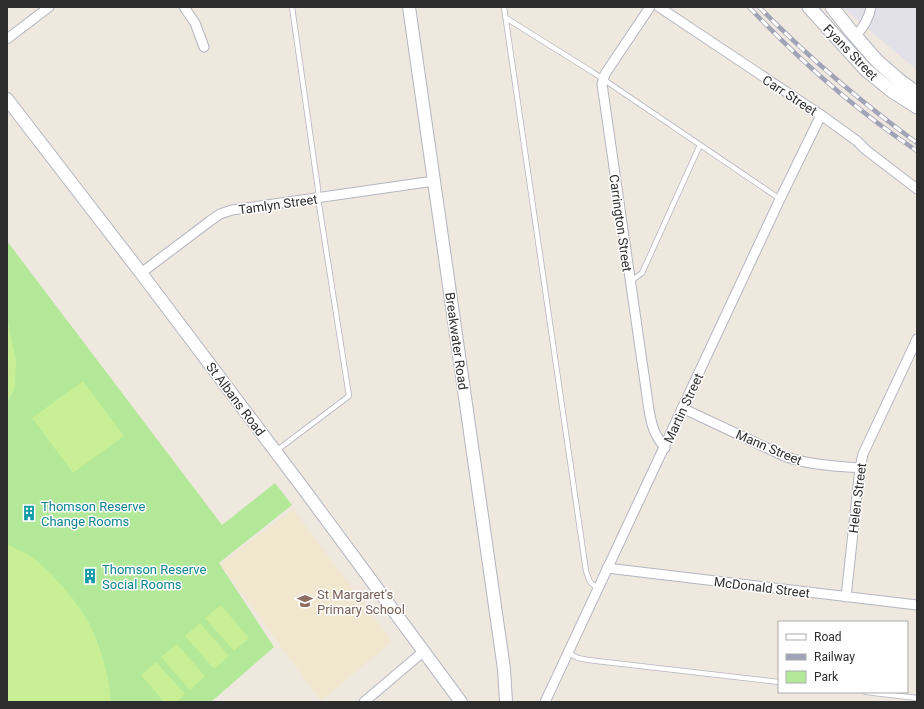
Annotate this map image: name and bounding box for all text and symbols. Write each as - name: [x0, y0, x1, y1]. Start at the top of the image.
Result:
- street label: Fyans Street: [820, 21, 881, 83]
- street label: Carr Street: [760, 72, 820, 119]
- street label: Carrington Street: [606, 173, 635, 273]
- street label: Tamlyn Street: [238, 192, 318, 217]
- street label: Breakwater Road: [442, 291, 471, 391]
- street label: St Albans Road: [203, 360, 268, 439]
- street label: Martin Street: [661, 371, 706, 445]
- street label: Mann Street: [734, 427, 804, 468]
- street label: Helen Street: [846, 462, 869, 534]
- place label: Thomson Reserve Change Rooms: [41, 499, 146, 529]
- building icon: Thomson Reserve Change Rooms: [20, 504, 38, 522]
- place label: Thomson Reserve Social Rooms: [102, 562, 207, 592]
- building icon: Thomson Reserve Social Rooms: [81, 567, 99, 585]
- street label: McDonald Street: [713, 574, 811, 601]
- place label: St Margaret's Primary School: [317, 587, 405, 617]
- school or university icon: St Margaret's Primary School: [296, 592, 314, 610]
- legend: [778, 621, 908, 693]
- text: Road: [814, 630, 842, 644]
- text: Railway: [814, 650, 855, 664]
- text: Park: [814, 670, 839, 684]

